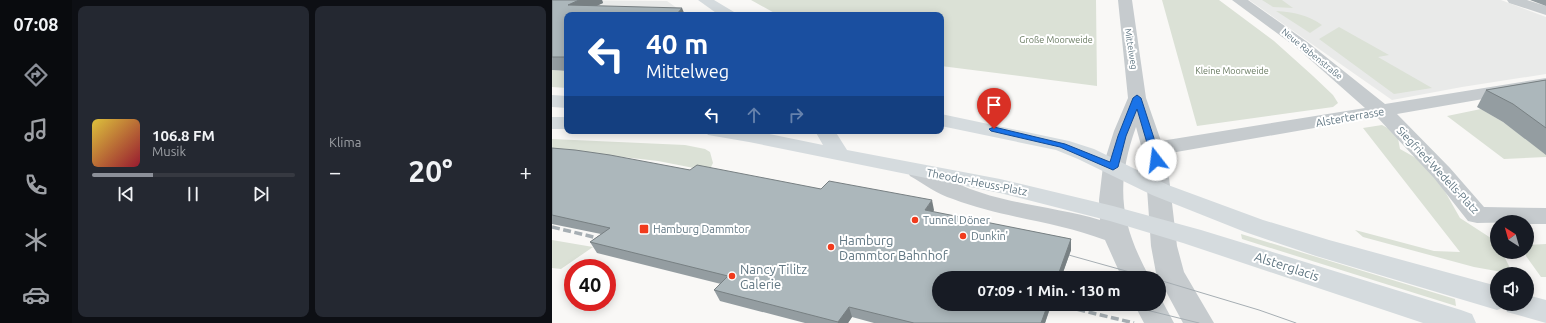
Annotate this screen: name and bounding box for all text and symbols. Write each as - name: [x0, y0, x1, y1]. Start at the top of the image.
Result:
- text: 07:08: [13, 14, 59, 34]
- street label: Neue Rabenstraße: [1280, 27, 1344, 82]
- icon: left: [580, 28, 632, 80]
- text: 40 m: [646, 28, 708, 59]
- street label: Mittelweg: [1123, 28, 1139, 70]
- park label: Große Moorweide: [1019, 35, 1093, 45]
- icon: directions: [22, 61, 50, 89]
- text: Mittelweg: [646, 61, 729, 81]
- park label: Kleine Moorweide: [1195, 66, 1269, 76]
- pin: [977, 88, 1011, 129]
- icon: arrive: [983, 94, 1005, 116]
- icon: left: [701, 104, 723, 126]
- icon: ahead: [743, 104, 765, 126]
- icon: right: [785, 104, 807, 126]
- street label: Alsterterrasse: [1315, 105, 1385, 129]
- icon: music: [22, 116, 50, 144]
- street label: Siegfried-Wedells-Platz: [1395, 124, 1481, 216]
- text: 106.8 FM: [152, 127, 215, 144]
- text: Klima: [329, 135, 361, 149]
- position arrow: [1135, 139, 1177, 181]
- text: Musik: [152, 144, 186, 158]
- text: 20°: [408, 154, 453, 188]
- text: −: [329, 159, 341, 184]
- text: +: [520, 159, 532, 184]
- street label: Theodor-Heuss-Platz: [926, 166, 1028, 198]
- icon: phone: [22, 171, 50, 199]
- icon: previous: [115, 183, 137, 205]
- icon: pause: [182, 183, 204, 205]
- icon: next: [250, 183, 272, 205]
- place label: Tunnel Döner: [923, 214, 991, 226]
- marker: Tunnel Döner: [910, 215, 920, 225]
- north arrow: [1490, 215, 1534, 259]
- map controls: [1490, 215, 1534, 311]
- marker: Hamburg Dammtor: [638, 223, 650, 235]
- place label: Hamburg Dammtor: [653, 223, 750, 235]
- icon: climate: [22, 226, 50, 254]
- place label: Dunkin': [971, 230, 1008, 242]
- marker: Dunkin': [958, 231, 968, 241]
- place label: Hamburg Dammtor Bahnhof: [839, 233, 948, 262]
- marker: Hamburg Dammtor Bahnhof: [826, 242, 836, 252]
- street label: Alsterglacis: [1253, 249, 1321, 283]
- speed limit sign: 40: [564, 259, 616, 311]
- place label: Nancy Tilitz Galerie: [740, 262, 807, 291]
- button: sound: [1490, 267, 1534, 311]
- marker: Nancy Tilitz Galerie: [727, 271, 737, 281]
- icon: car: [22, 281, 50, 309]
- text: 07:09 · 1 Min. · 130 m: [978, 282, 1121, 299]

